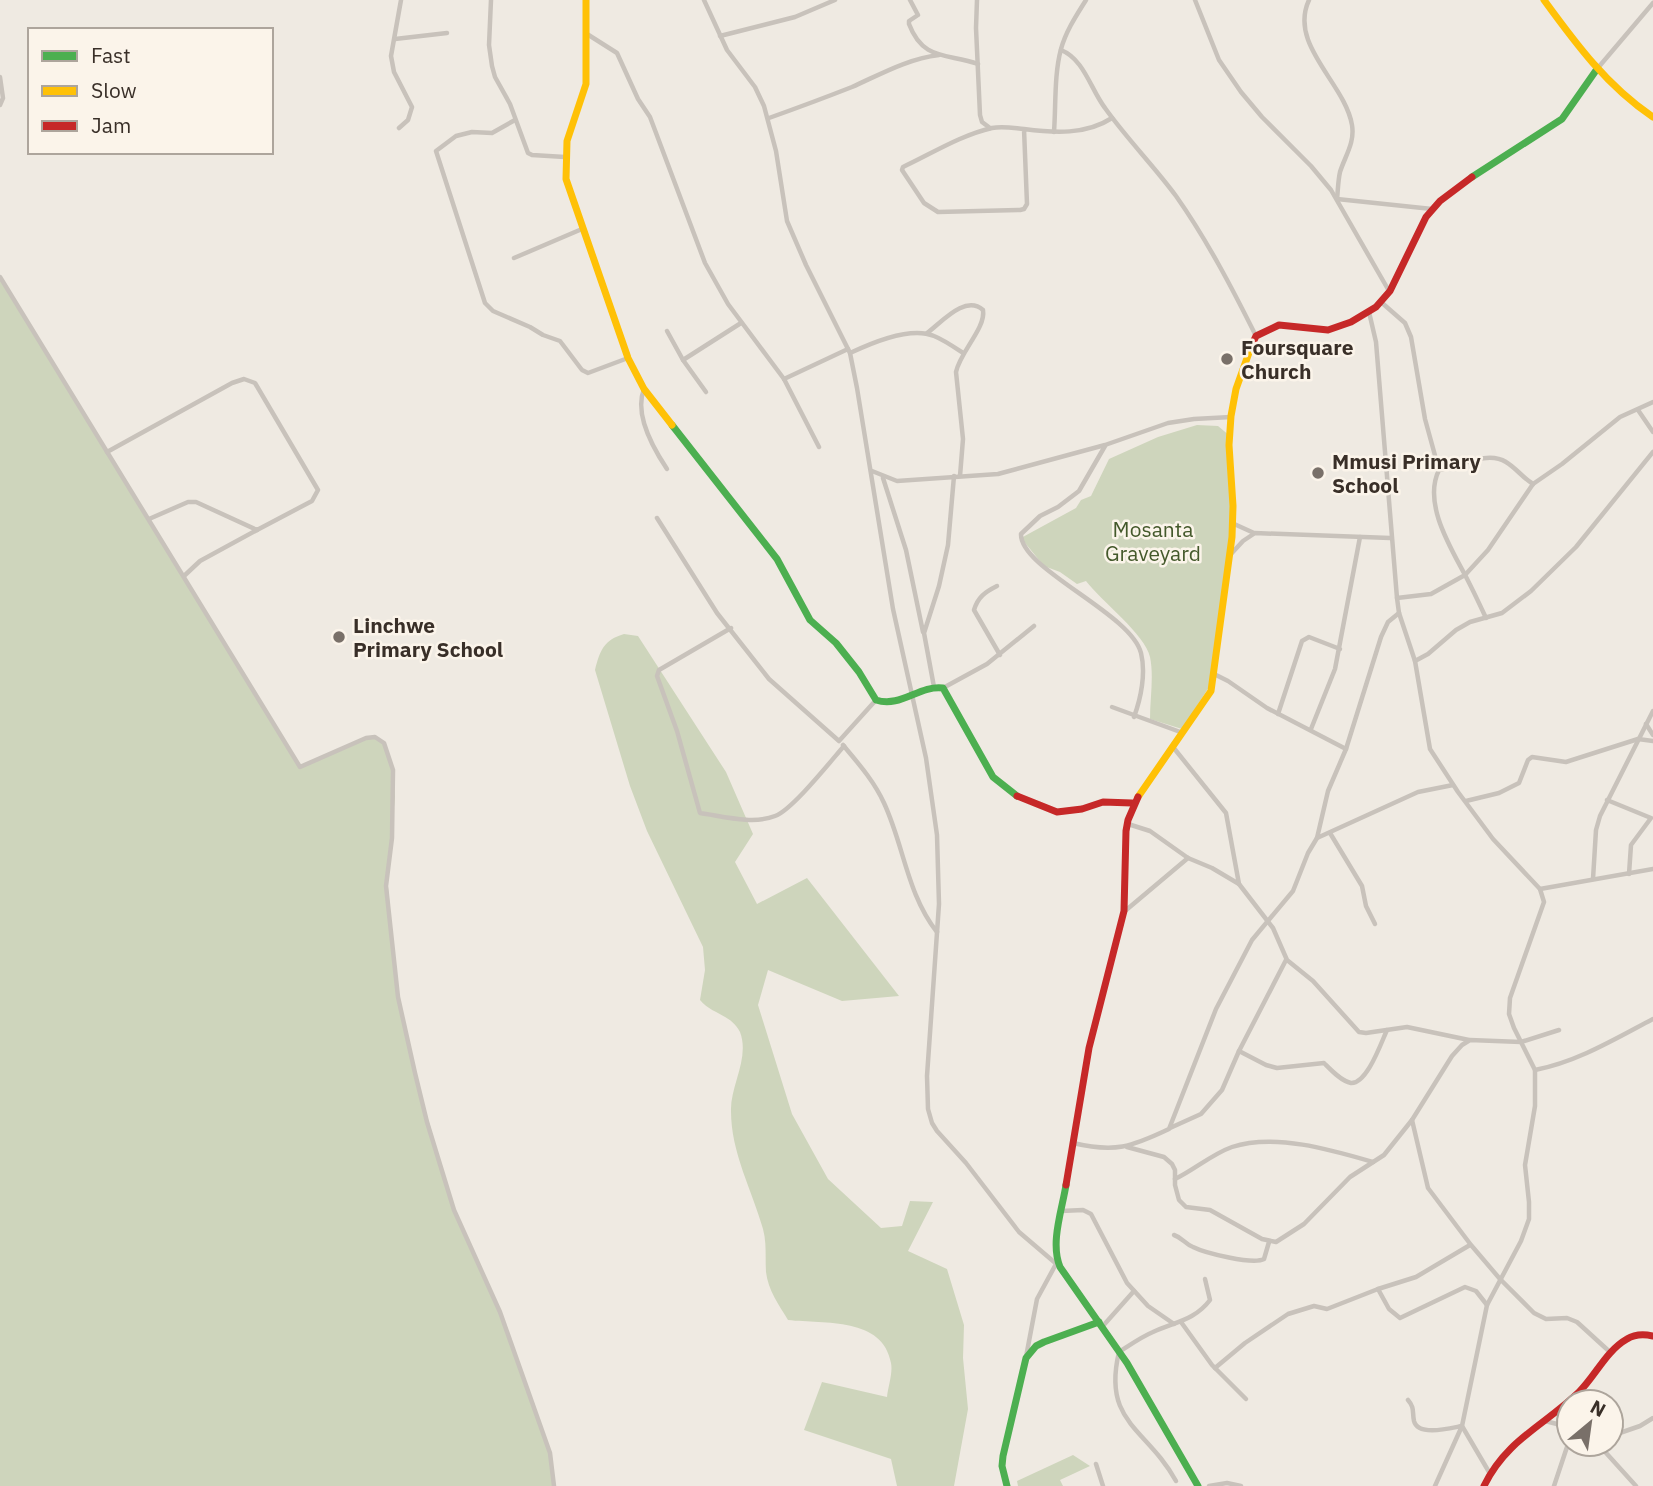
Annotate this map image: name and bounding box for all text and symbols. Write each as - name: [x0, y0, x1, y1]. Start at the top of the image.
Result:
- legend: [28, 28, 273, 154]
- text: Fast: [91, 41, 131, 69]
- text: Slow: [91, 76, 137, 104]
- text: Jam: [91, 111, 131, 139]
- place label: Foursquare Church: [1241, 333, 1354, 385]
- marker: Foursquare Church: [1219, 351, 1235, 367]
- place label: Mmusi Primary School: [1332, 447, 1481, 499]
- marker: Mmusi Primary School: [1310, 465, 1326, 481]
- park label: Mosanta Graveyard: [1105, 515, 1201, 567]
- place label: Linchwe Primary School: [353, 611, 503, 663]
- marker: Linchwe Primary School: [331, 629, 347, 645]
- north arrow: [1555, 1388, 1625, 1458]
- text: N: [1586, 1394, 1610, 1422]

